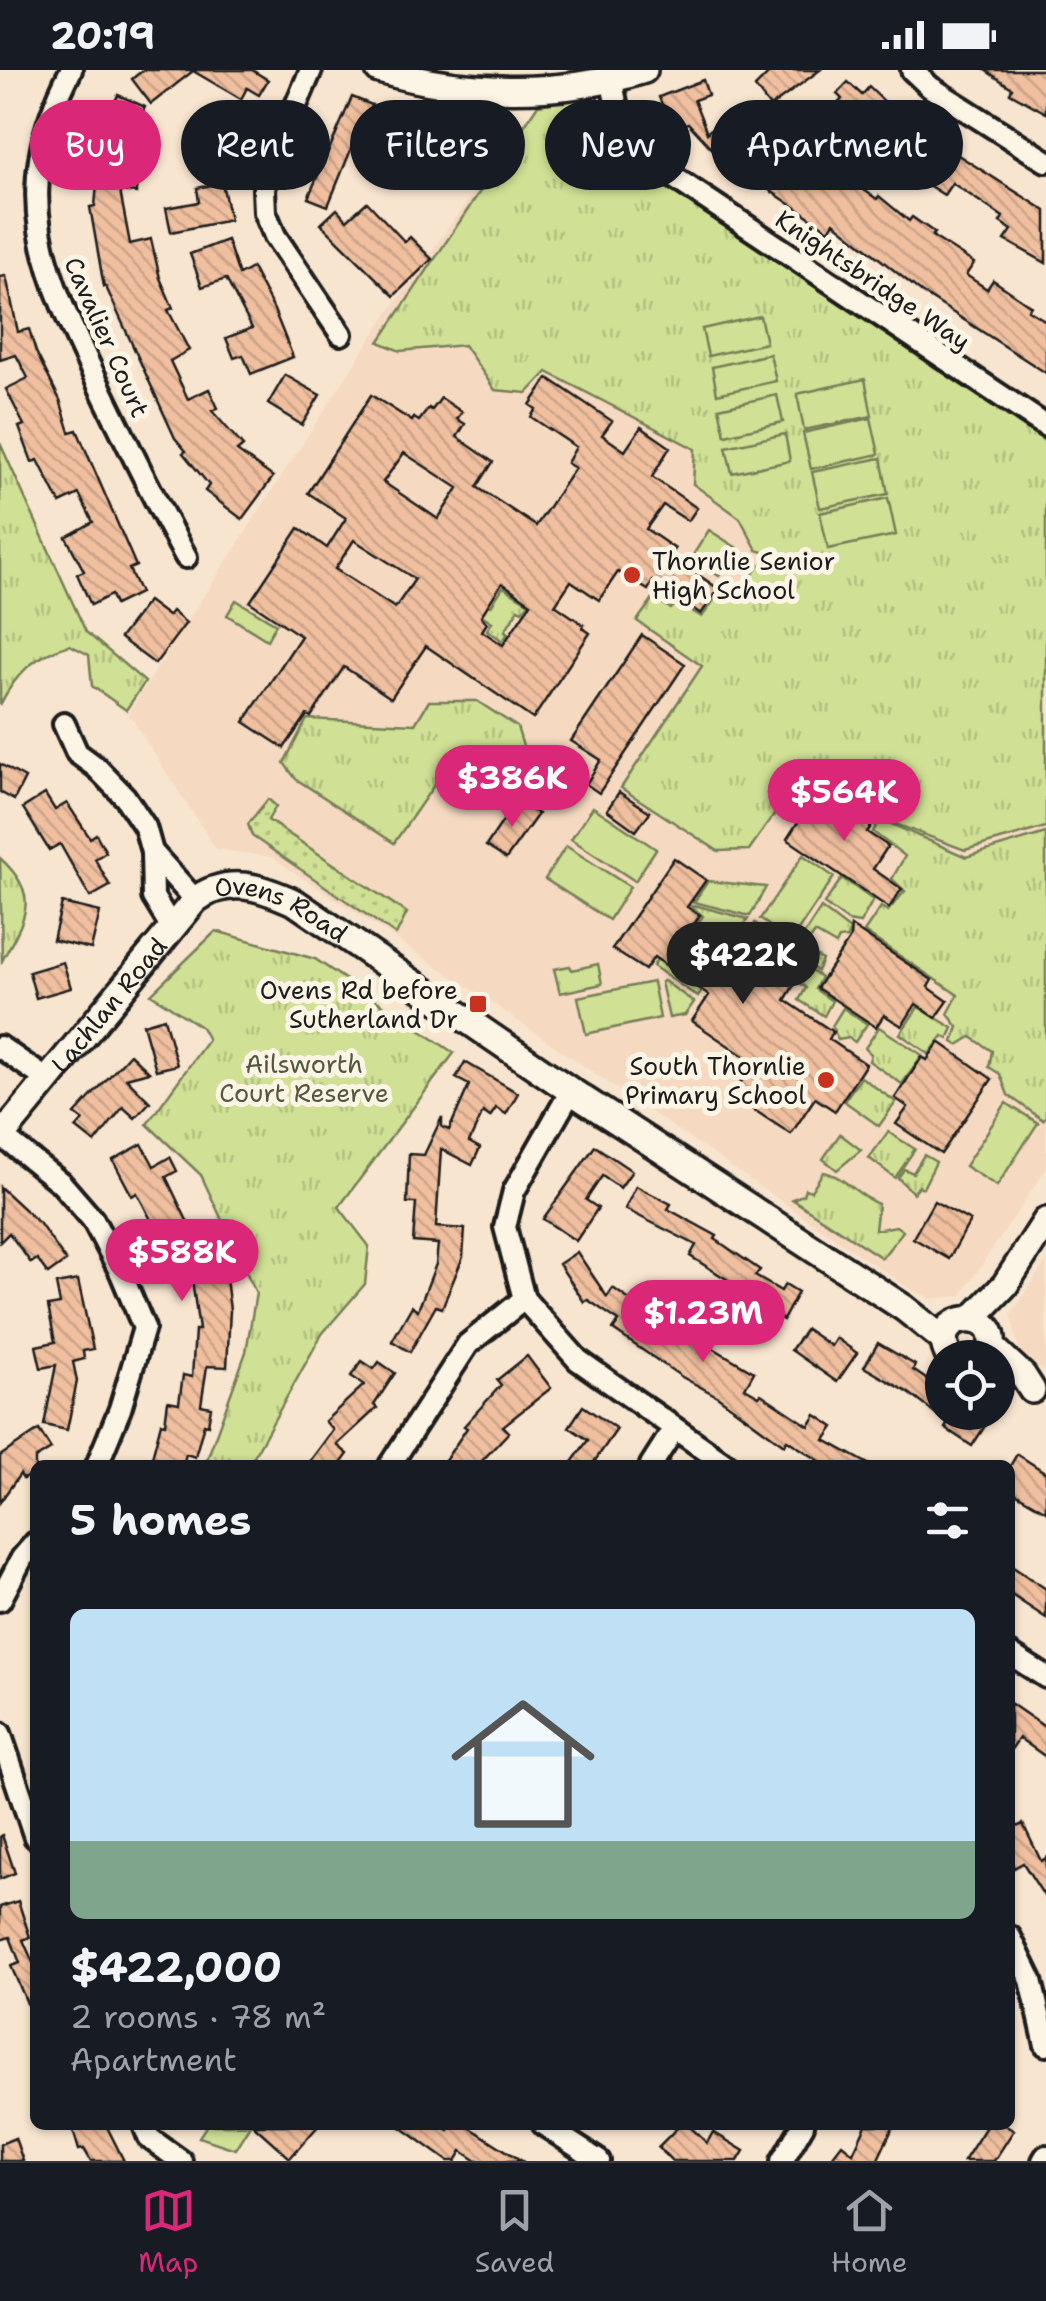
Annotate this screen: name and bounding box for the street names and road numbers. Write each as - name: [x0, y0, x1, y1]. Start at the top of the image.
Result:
- street label: Knightsbridge Way: [769, 202, 977, 358]
- street label: Cavalier Court: [56, 251, 158, 423]
- street label: Ovens Road: [211, 868, 355, 951]
- street label: Lachlan Road: [43, 930, 175, 1080]

